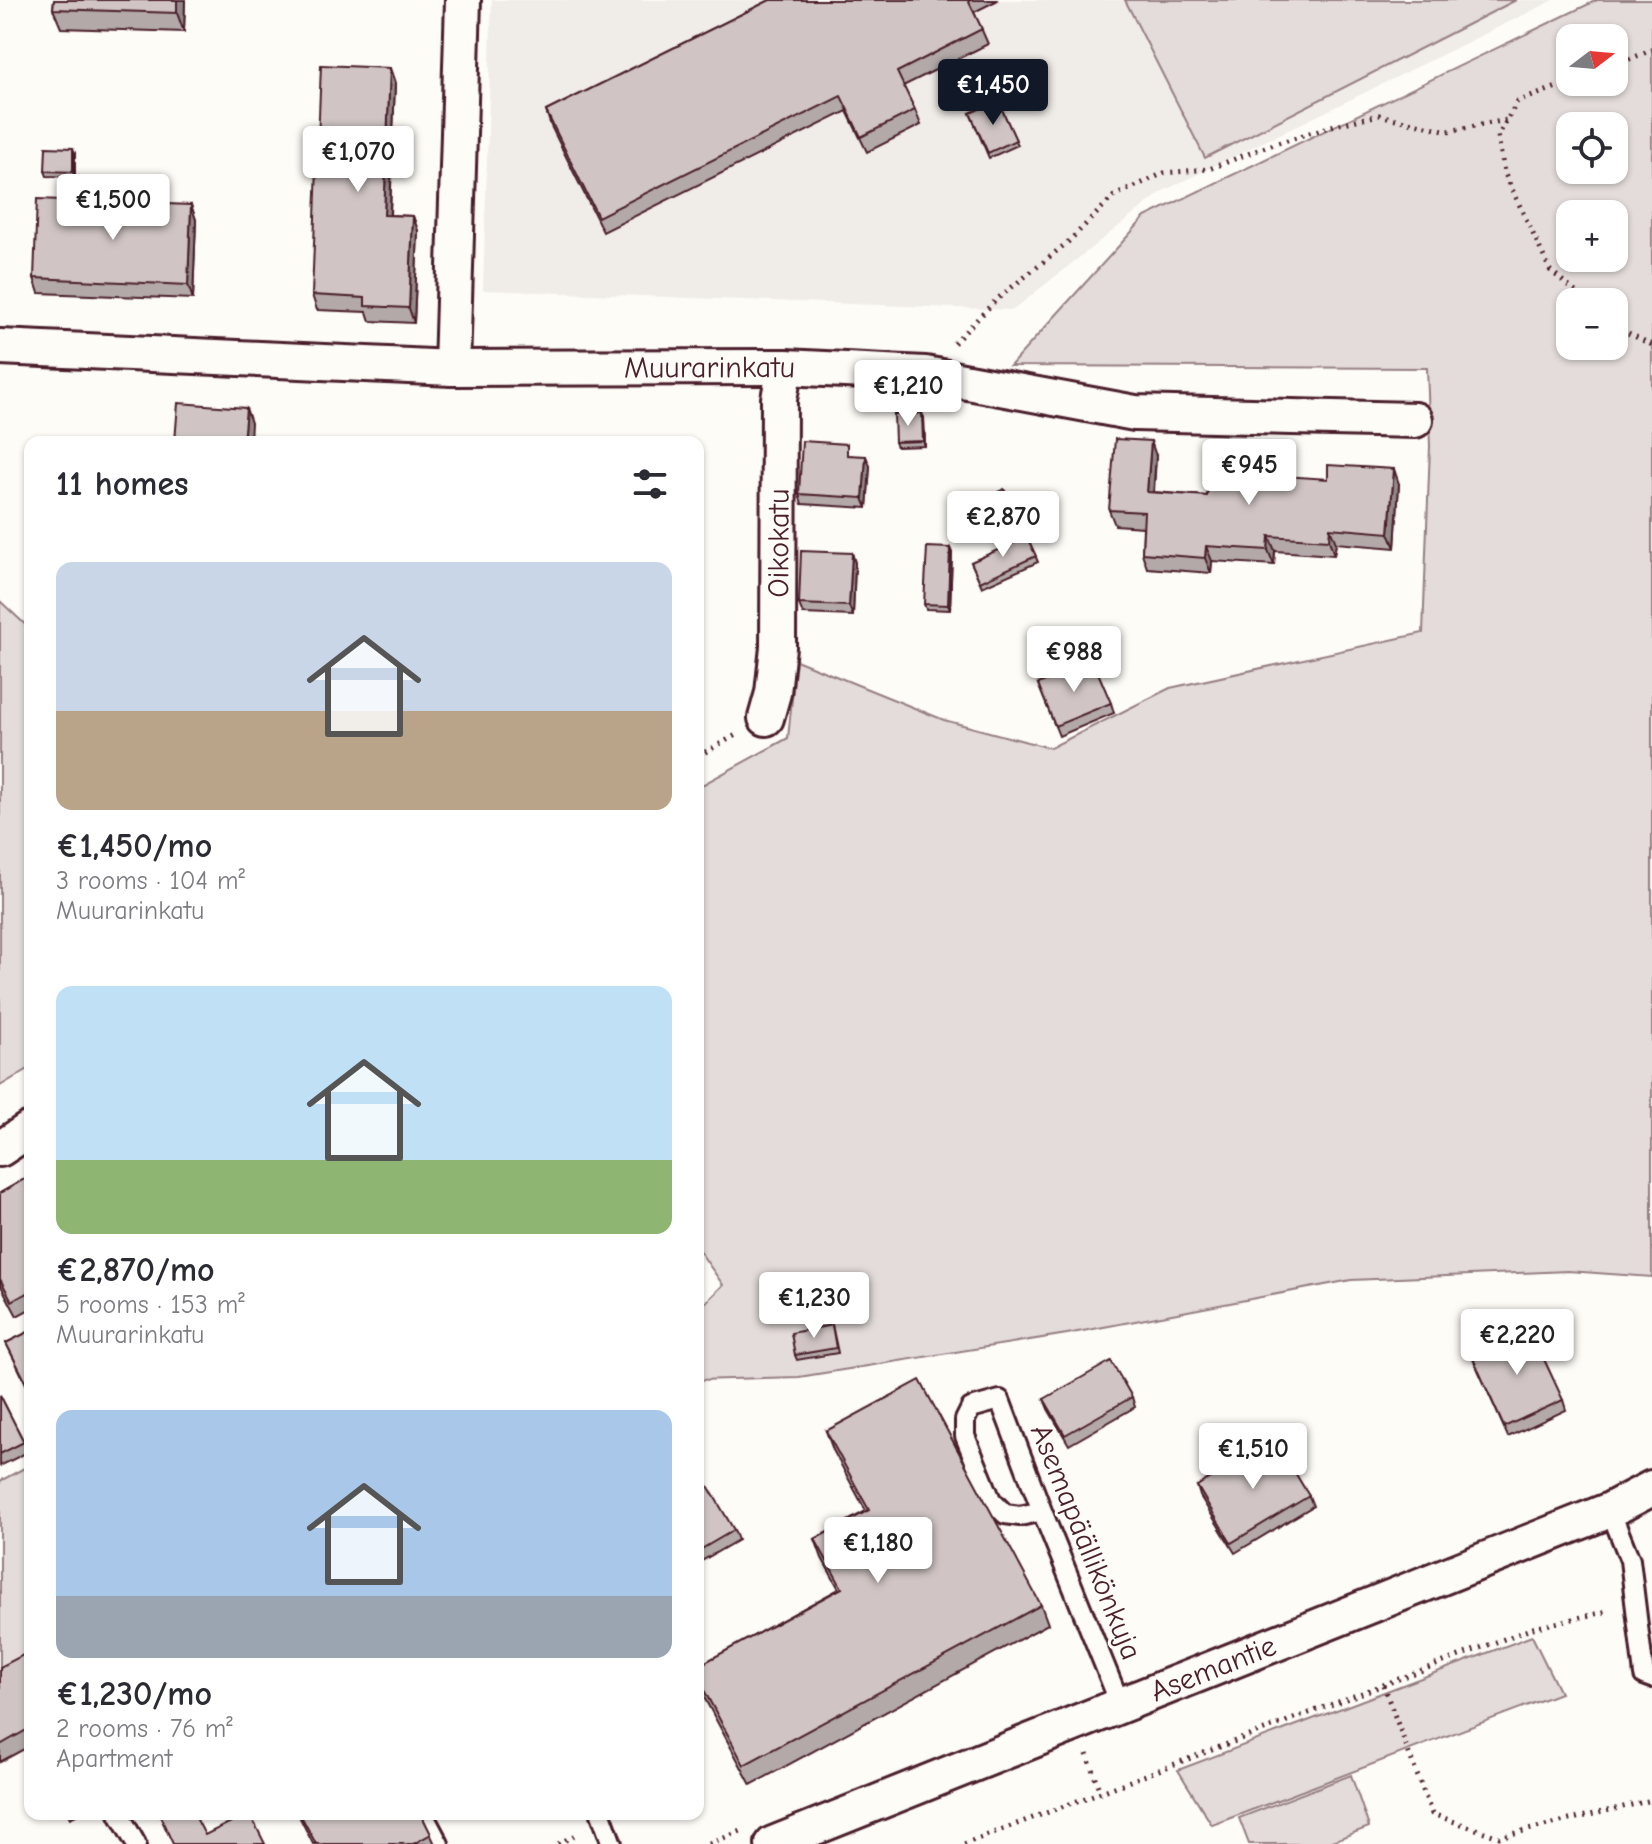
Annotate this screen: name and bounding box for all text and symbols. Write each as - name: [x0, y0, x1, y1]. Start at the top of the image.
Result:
- north arrow: [1556, 24, 1628, 96]
- map controls: [1556, 24, 1628, 360]
- pin: €1,450: [928, 59, 1058, 127]
- text: €1,450: [956, 70, 1030, 100]
- button: locate: [1556, 112, 1628, 184]
- pin: €1,070: [293, 126, 423, 194]
- text: €1,070: [321, 137, 395, 167]
- pin: €1,500: [48, 174, 178, 242]
- text: €1,500: [75, 185, 151, 215]
- button: +: [1556, 200, 1628, 272]
- button: −: [1556, 288, 1628, 360]
- street label: Muurarinkatu: [624, 349, 796, 385]
- pin: €1,210: [843, 360, 973, 428]
- text: €1,210: [872, 371, 944, 401]
- pin: €945: [1202, 439, 1296, 507]
- text: €945: [1220, 450, 1278, 480]
- icon: filters: [628, 462, 672, 506]
- text: 11 homes: [56, 464, 189, 504]
- street label: Oikokatu: [761, 489, 796, 598]
- pin: €2,870: [938, 491, 1068, 559]
- text: €2,870: [965, 502, 1041, 532]
- icon: home: [292, 614, 436, 758]
- pin: €988: [1027, 626, 1121, 694]
- text: €988: [1045, 637, 1103, 667]
- text: €1,450/mo: [56, 826, 212, 866]
- text: 3 rooms · 104 m²: [56, 866, 245, 896]
- text: Muurarinkatu: [56, 896, 204, 926]
- icon: home: [292, 1038, 436, 1182]
- text: €2,870/mo: [56, 1250, 215, 1290]
- pin: €1,230: [749, 1272, 879, 1340]
- text: €1,230: [777, 1283, 851, 1313]
- text: 5 rooms · 153 m²: [56, 1290, 245, 1320]
- pin: €2,220: [1452, 1309, 1582, 1377]
- text: Muurarinkatu: [56, 1320, 204, 1350]
- text: €2,220: [1479, 1320, 1555, 1350]
- street label: Asemapäällikönkuja: [1023, 1419, 1149, 1665]
- pin: €1,510: [1188, 1423, 1318, 1491]
- text: €1,510: [1217, 1434, 1289, 1464]
- icon: home: [292, 1462, 436, 1606]
- pin: €1,180: [813, 1517, 943, 1585]
- text: €1,180: [842, 1528, 914, 1558]
- street label: Asemantie: [1145, 1628, 1281, 1709]
- text: €1,230/mo: [56, 1674, 212, 1714]
- text: 2 rooms · 76 m²: [56, 1714, 233, 1744]
- text: Apartment: [56, 1744, 172, 1774]

